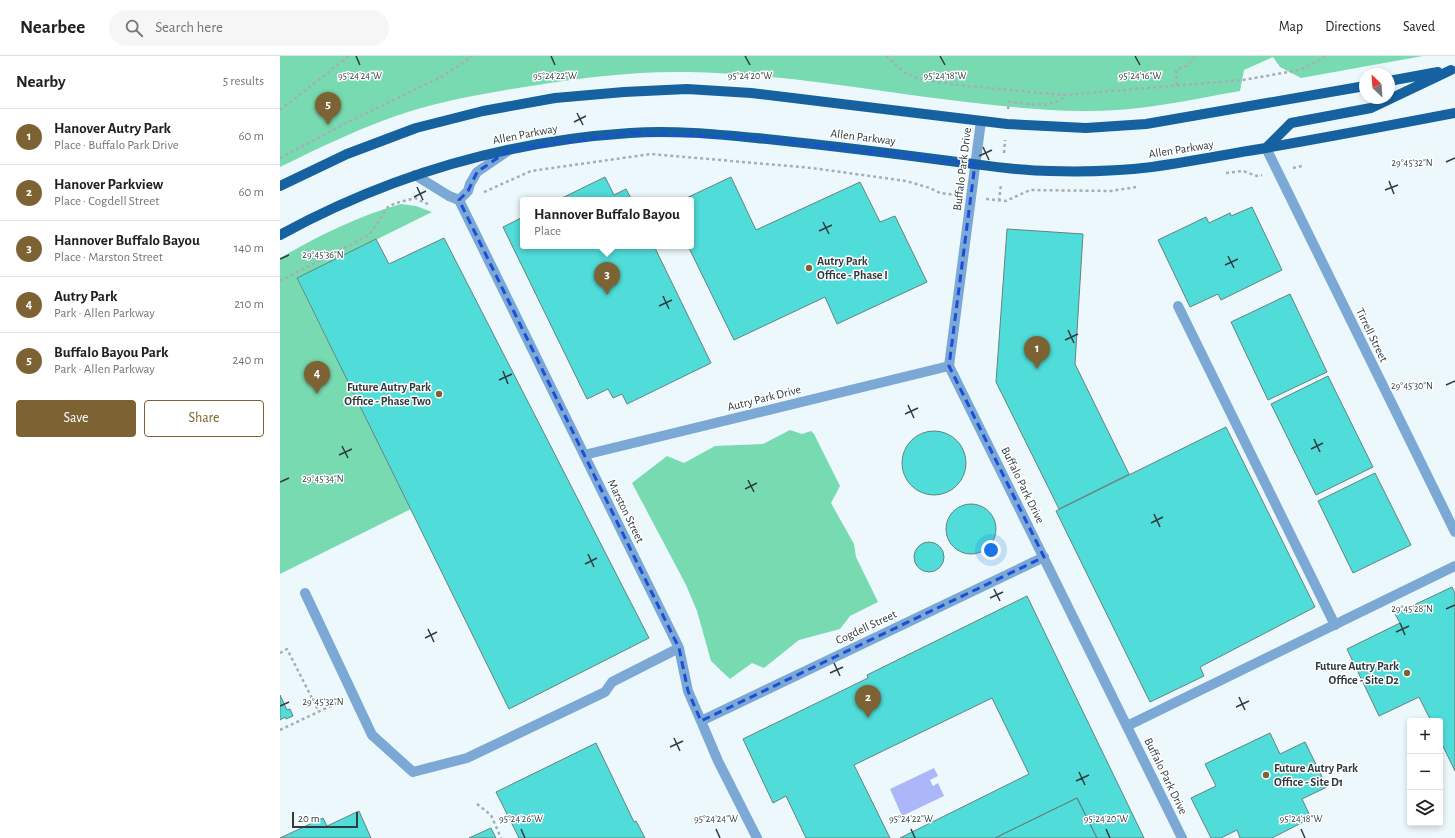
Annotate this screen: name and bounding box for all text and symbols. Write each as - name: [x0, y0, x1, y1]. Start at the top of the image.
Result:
- search box: [109, 10, 389, 46]
- icon: search: [123, 17, 145, 39]
- text: Nearbee: [20, 18, 85, 37]
- text: Search here: [155, 20, 223, 35]
- text: Map: [1279, 20, 1303, 34]
- text: Directions: [1325, 20, 1381, 34]
- text: Saved: [1403, 20, 1435, 34]
- north arrow: [1359, 68, 1395, 104]
- text: 95°24'24"W: [338, 71, 382, 81]
- text: 95°24'22"W: [533, 71, 577, 81]
- text: 95°24'20"W: [728, 71, 772, 81]
- text: 95°24'18"W: [924, 71, 967, 81]
- text: 95°24'16"W: [1119, 71, 1161, 81]
- text: Nearby: [16, 73, 66, 90]
- text: 5 results: [223, 75, 264, 88]
- pin: 5: [315, 92, 341, 125]
- text: Hanover Autry Park: [54, 121, 171, 136]
- street label: Allen Parkway: [492, 122, 559, 147]
- street label: Allen Parkway: [830, 127, 896, 148]
- street label: Buffalo Park Drive: [951, 127, 973, 211]
- text: 1: [27, 130, 31, 143]
- text: 60 m: [238, 130, 264, 143]
- street label: Allen Parkway: [1148, 138, 1215, 161]
- text: Place · Buffalo Park Drive: [54, 139, 179, 152]
- text: 29°45'32"N: [1391, 158, 1433, 168]
- text: Hanover Parkview: [54, 177, 163, 192]
- text: 2: [26, 186, 32, 199]
- text: 60 m: [238, 186, 264, 199]
- text: Place · Cogdell Street: [54, 195, 159, 208]
- popup: [520, 197, 694, 249]
- text: Hannover Buffalo Bayou: [534, 207, 680, 222]
- text: Place: [534, 225, 561, 238]
- text: Hannover Buffalo Bayou: [54, 233, 200, 248]
- text: 3: [26, 242, 32, 255]
- text: 140 m: [234, 242, 264, 255]
- text: 29°45'36"N: [302, 250, 344, 260]
- text: Place · Marston Street: [54, 251, 163, 264]
- place label: Autry Park Office - Phase I: [817, 255, 888, 281]
- pin: 3: [594, 262, 620, 295]
- marker: Autry Park Office - Phase I: [804, 263, 814, 273]
- text: Autry Park: [54, 289, 117, 304]
- text: 4: [26, 298, 32, 311]
- text: 210 m: [234, 298, 264, 311]
- street label: Tirrell Street: [1354, 306, 1390, 364]
- text: Park · Allen Parkway: [54, 307, 155, 320]
- pin: 1: [1024, 336, 1050, 369]
- text: Buffalo Bayou Park: [54, 345, 168, 360]
- text: 5: [26, 354, 32, 367]
- text: 240 m: [232, 354, 264, 367]
- pin: 4: [304, 361, 330, 394]
- text: Park · Allen Parkway: [54, 363, 155, 376]
- place label: Future Autry Park Office - Phase Two: [344, 381, 431, 407]
- text: 29°45'30"N: [1391, 381, 1433, 391]
- street label: Autry Park Drive: [726, 383, 802, 414]
- marker: Future Autry Park Office - Phase Two: [434, 389, 444, 399]
- button: Save: [16, 400, 136, 437]
- button: Share: [144, 400, 264, 437]
- street label: Buffalo Park Drive: [999, 445, 1047, 525]
- text: 29°45'34"N: [302, 474, 344, 484]
- street label: Marston Street: [605, 477, 647, 545]
- your location: [981, 540, 1001, 560]
- text: 29°45'28"N: [1391, 604, 1433, 614]
- street label: Cogdell Street: [834, 608, 898, 646]
- place label: Future Autry Park Office - Site D2: [1315, 660, 1399, 686]
- marker: Future Autry Park Office - Site D2: [1402, 668, 1412, 678]
- pin: 2: [855, 685, 881, 718]
- text: 29°45'32"N: [302, 697, 344, 707]
- map controls: [1407, 718, 1443, 826]
- button: +: [1407, 718, 1443, 754]
- street label: Buffalo Park Drive: [1142, 736, 1190, 816]
- button: −: [1407, 754, 1443, 790]
- place label: Future Autry Park Office - Site D1: [1274, 762, 1358, 788]
- marker: Future Autry Park Office - Site D1: [1261, 770, 1271, 780]
- button: layers: [1407, 790, 1443, 826]
- scale bar: [292, 810, 358, 829]
- text: 20 m: [298, 813, 319, 824]
- text: 95°24'26"W: [499, 814, 543, 824]
- text: 95°24'24"W: [694, 814, 738, 824]
- text: 95°24'22"W: [889, 814, 933, 824]
- text: 95°24'20"W: [1084, 814, 1128, 824]
- text: 95°24'18"W: [1280, 814, 1323, 824]

